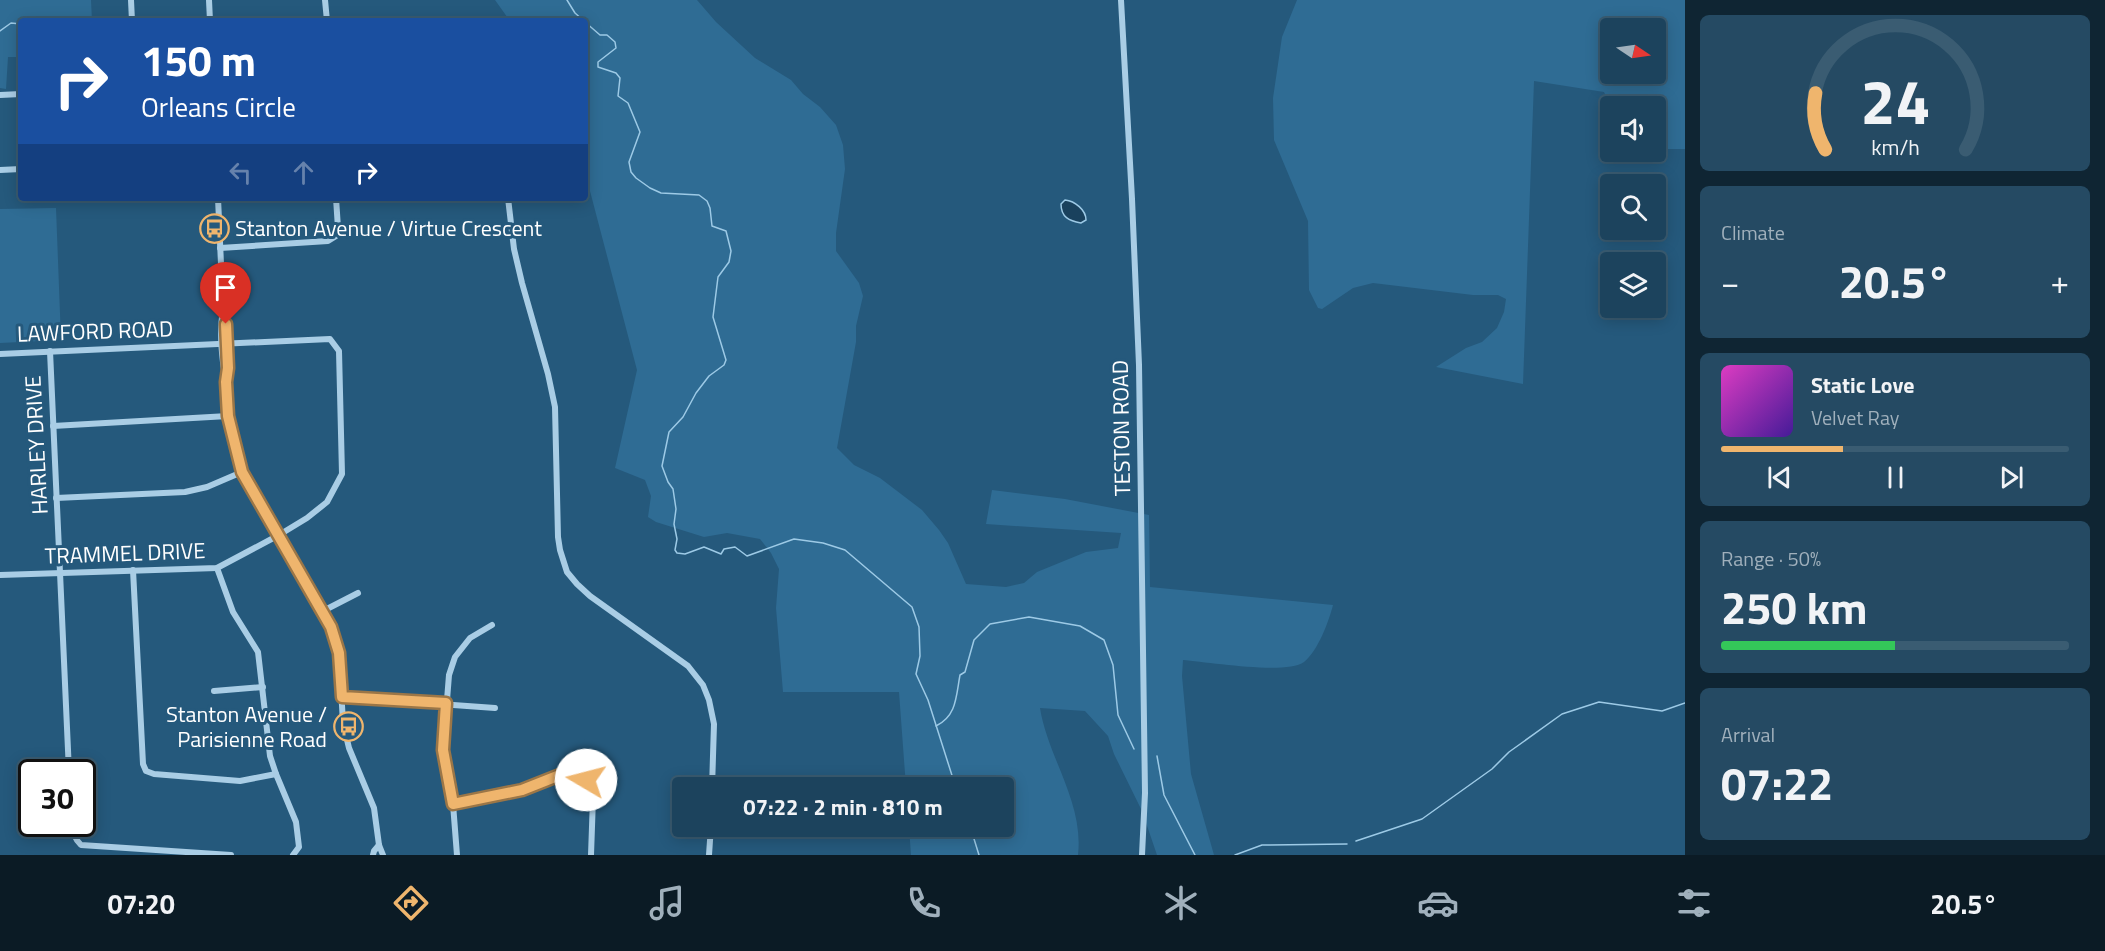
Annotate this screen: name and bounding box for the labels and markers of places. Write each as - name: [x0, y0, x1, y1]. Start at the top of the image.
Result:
- place label: Stanton Avenue / Virtue Crescent: [235, 211, 542, 245]
- bus stop icon: Stanton Avenue / Virtue Crescent: [198, 212, 230, 244]
- pin: [200, 262, 251, 324]
- place label: Stanton Avenue / Parisienne Road: [166, 697, 327, 756]
- bus stop icon: Stanton Avenue / Parisienne Road: [332, 711, 364, 743]

